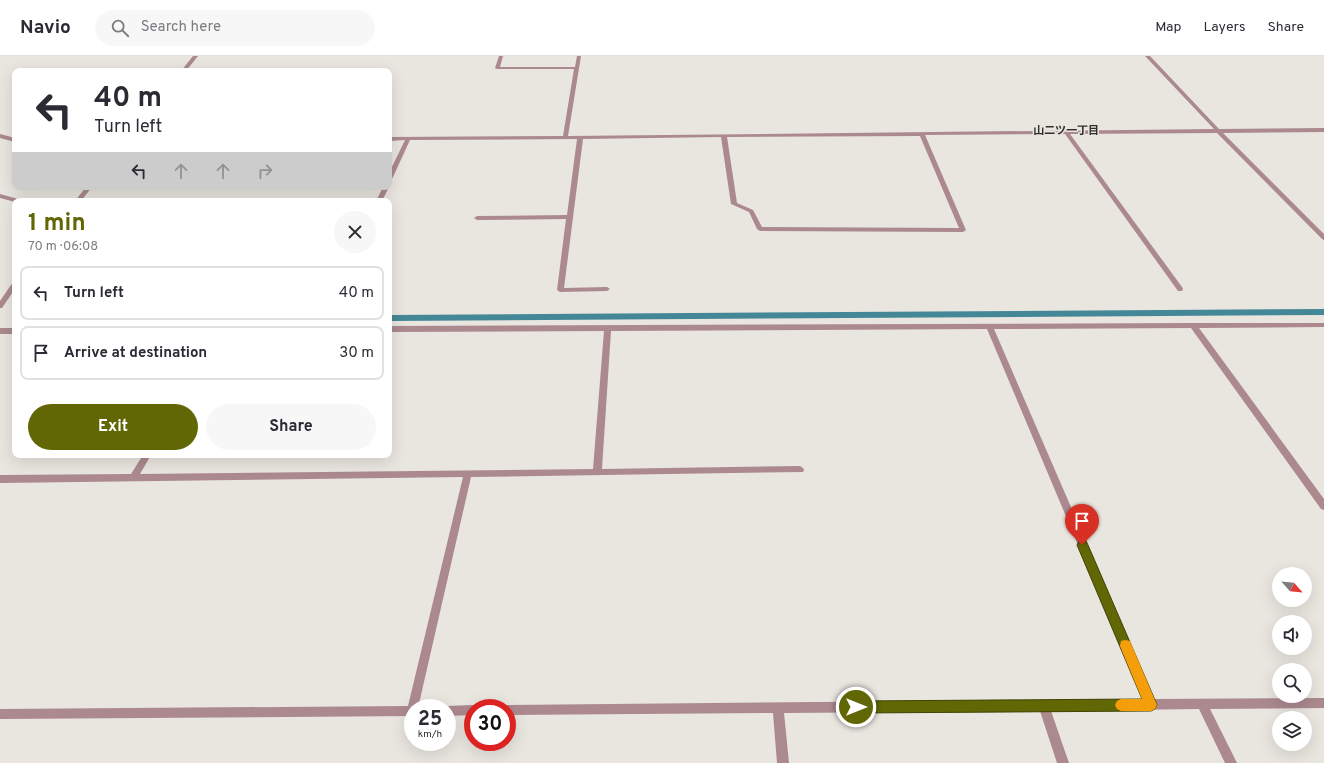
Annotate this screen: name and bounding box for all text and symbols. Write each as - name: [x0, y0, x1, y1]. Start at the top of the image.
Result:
- search box: [95, 10, 375, 46]
- text: Navio: [20, 16, 71, 40]
- icon: search: [109, 17, 131, 39]
- text: Search here: [141, 18, 221, 37]
- text: Map: [1155, 19, 1181, 36]
- text: Layers: [1203, 19, 1245, 36]
- text: Share: [1267, 19, 1304, 36]
- text: 40 m: [94, 81, 162, 117]
- icon: left: [28, 84, 80, 136]
- text: Turn left: [94, 116, 162, 139]
- district label: 山二ツ一丁目: [1033, 124, 1099, 138]
- icon: left: [128, 160, 150, 182]
- icon: ahead: [170, 160, 192, 182]
- icon: ahead: [212, 160, 234, 182]
- icon: right: [254, 160, 276, 182]
- text: 1 min: [28, 209, 86, 239]
- button: close: [334, 211, 376, 253]
- text: 70 m · 06:08: [28, 239, 98, 255]
- icon: left: [30, 282, 52, 304]
- text: Turn left: [64, 284, 124, 303]
- text: 40 m: [339, 284, 374, 303]
- icon: arrive: [30, 342, 52, 364]
- text: Arrive at destination: [64, 344, 207, 363]
- text: 30 m: [339, 344, 374, 363]
- button: Exit: [28, 404, 198, 450]
- button: Share: [206, 404, 376, 450]
- pin: [1065, 504, 1099, 545]
- icon: arrive: [1071, 510, 1093, 532]
- north arrow: [1272, 567, 1312, 607]
- map controls: [1272, 567, 1312, 751]
- button: sound: [1272, 615, 1312, 655]
- button: search: [1272, 663, 1312, 703]
- position arrow: [835, 686, 877, 728]
- speed limit sign: 30: [464, 699, 516, 751]
- text: 25: [418, 707, 442, 733]
- button: layers: [1272, 711, 1312, 751]
- text: km/h: [418, 728, 442, 741]

